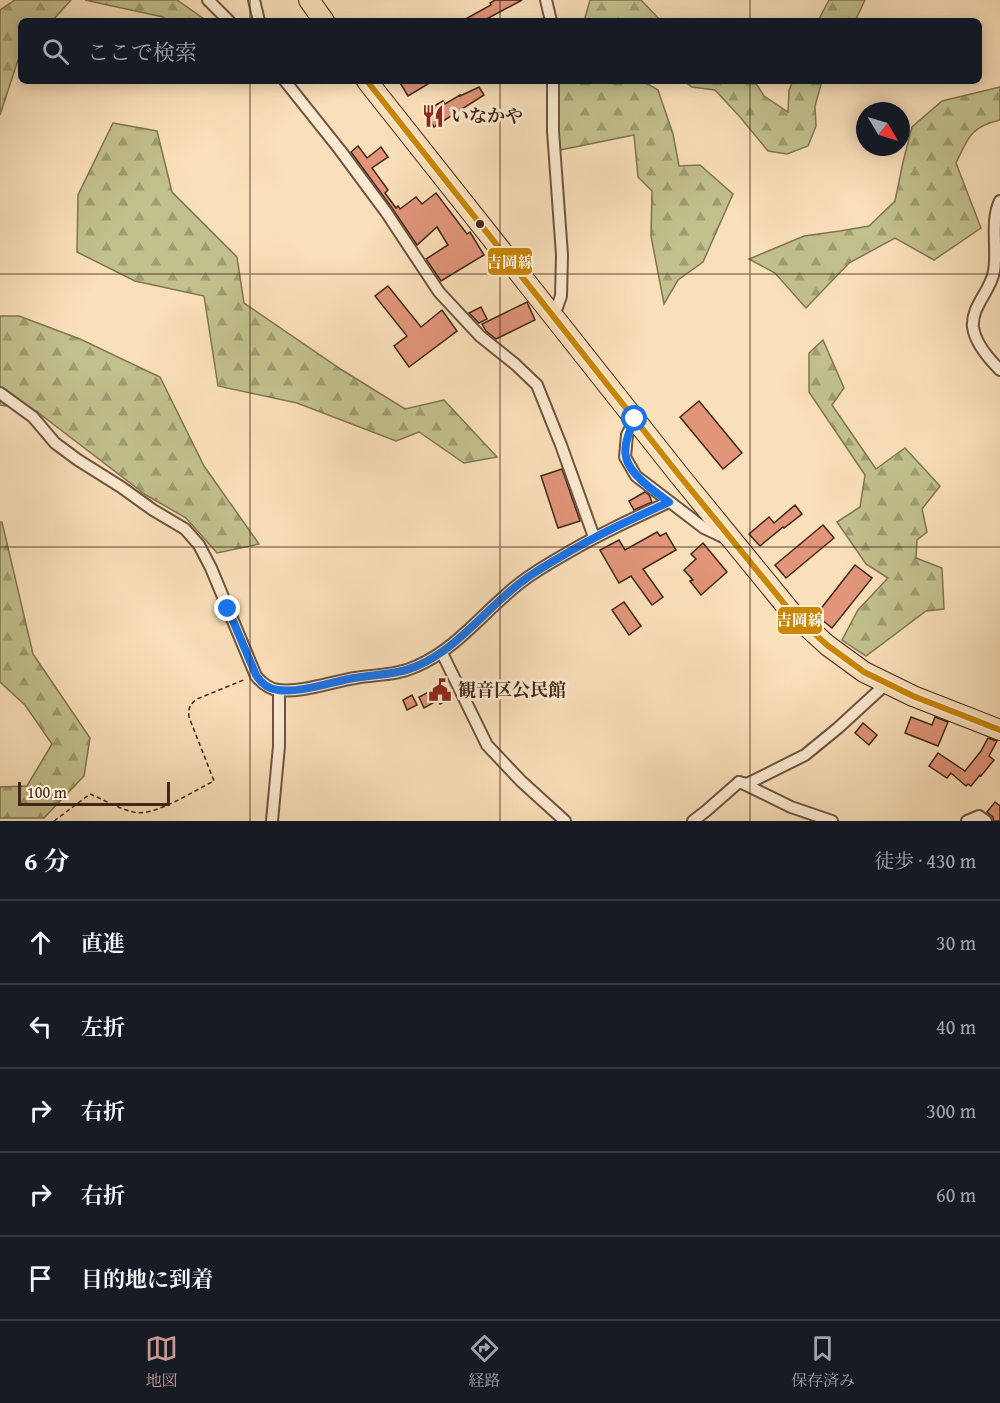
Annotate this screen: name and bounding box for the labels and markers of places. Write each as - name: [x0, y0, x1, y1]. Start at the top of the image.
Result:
- place label: いなかや: [451, 102, 523, 129]
- restaurant icon: いなかや: [420, 103, 446, 129]
- unlabelled marker: [474, 218, 486, 230]
- place label: 観音区公民館: [458, 676, 566, 703]
- public building icon: 観音区公民館: [427, 677, 453, 703]

